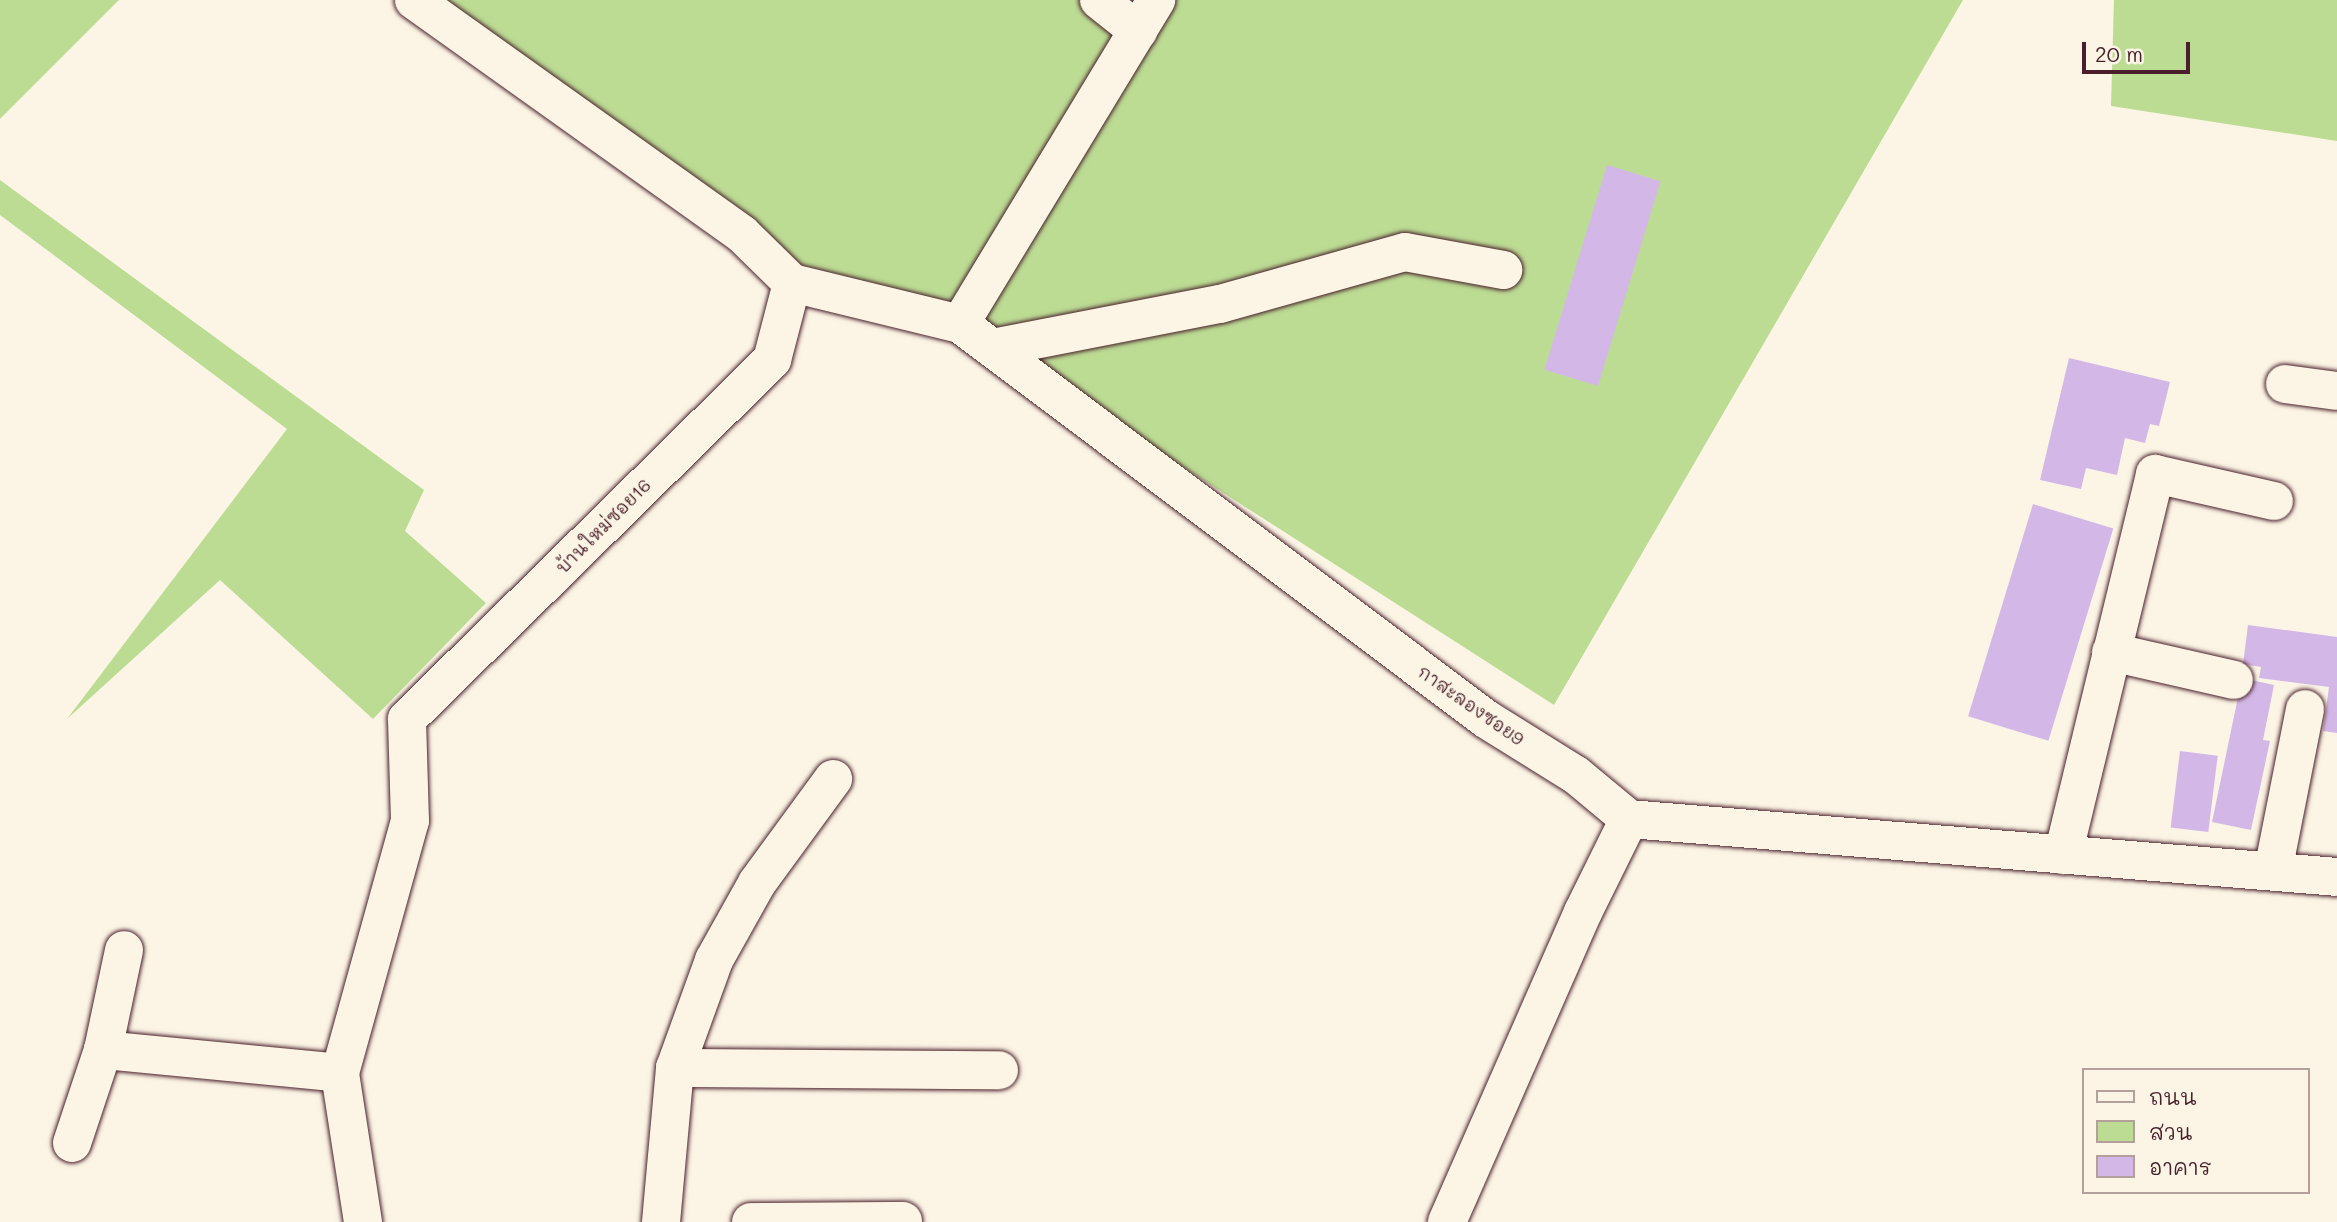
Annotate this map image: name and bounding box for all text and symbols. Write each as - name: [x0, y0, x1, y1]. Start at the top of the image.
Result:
- scale bar: [2085, 28, 2194, 72]
- text: 20 m: [2095, 40, 2143, 67]
- street label: บ้านใหม่ซอย16: [551, 474, 655, 578]
- street label: กาสะลองซอย9: [1414, 660, 1528, 750]
- legend: [2082, 1068, 2309, 1194]
- text: ถนน: [2149, 1083, 2197, 1110]
- text: สวน: [2149, 1118, 2192, 1145]
- text: อาคาร: [2149, 1153, 2212, 1180]

